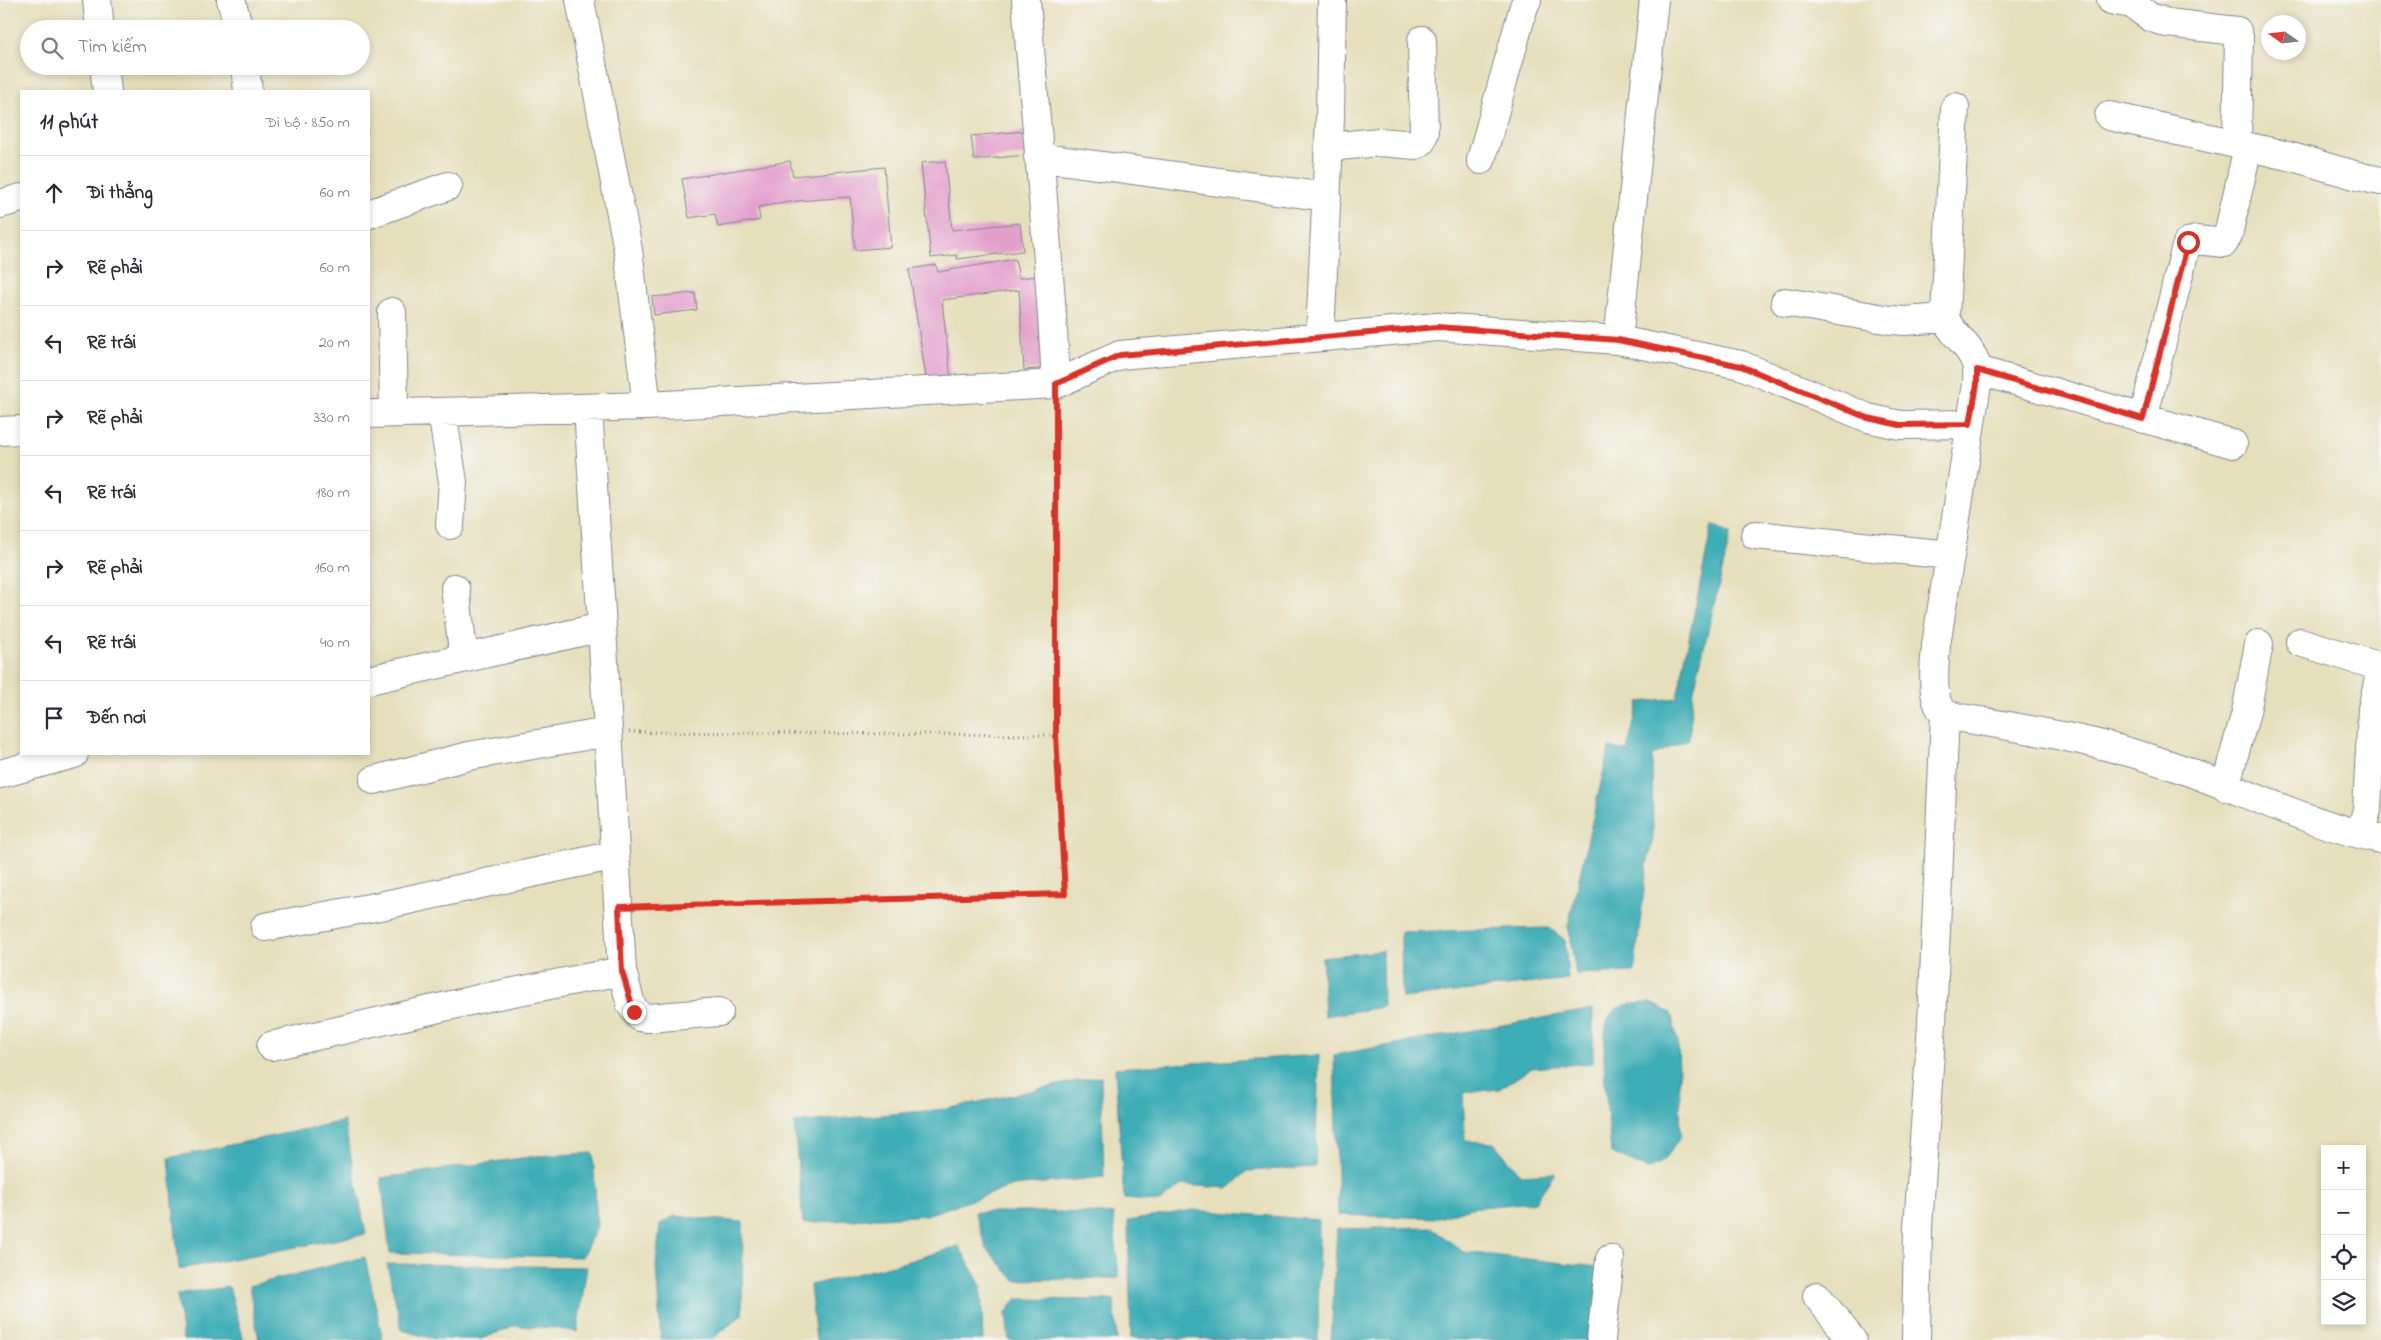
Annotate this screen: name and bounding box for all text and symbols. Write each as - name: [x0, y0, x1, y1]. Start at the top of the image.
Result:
- north arrow: [2261, 15, 2306, 60]
- search box: [20, 20, 370, 75]
- icon: search: [38, 34, 66, 62]
- text: Tìm kiếm: [78, 34, 147, 61]
- text: 11 phút: [40, 108, 98, 138]
- text: Đi bộ · 850 m: [265, 111, 350, 135]
- icon: ahead: [40, 179, 68, 207]
- text: Đi thẳng: [87, 180, 153, 207]
- text: 60 m: [320, 181, 350, 205]
- route start: [2177, 231, 2200, 254]
- icon: right: [40, 254, 68, 282]
- text: Rẽ phải: [87, 255, 143, 282]
- text: 60 m: [320, 256, 350, 280]
- icon: left: [40, 329, 68, 357]
- text: Rẽ trái: [87, 330, 136, 357]
- text: 20 m: [319, 331, 350, 355]
- icon: right: [40, 404, 68, 432]
- text: Rẽ phải: [87, 405, 143, 432]
- text: 330 m: [313, 406, 350, 430]
- icon: left: [40, 479, 68, 507]
- text: Rẽ trái: [87, 480, 136, 507]
- text: 180 m: [316, 481, 350, 505]
- icon: right: [40, 554, 68, 582]
- text: Rẽ phải: [87, 555, 143, 582]
- text: 160 m: [315, 556, 350, 580]
- icon: left: [40, 629, 68, 657]
- text: Rẽ trái: [87, 630, 136, 657]
- text: 40 m: [320, 631, 350, 655]
- icon: arrive: [40, 704, 68, 732]
- text: Đến nơi: [87, 705, 146, 732]
- route end: [623, 1001, 646, 1024]
- map controls: [2321, 1145, 2366, 1325]
- button: +: [2321, 1145, 2366, 1190]
- button: −: [2321, 1190, 2366, 1235]
- button: locate: [2321, 1235, 2366, 1280]
- button: layers: [2321, 1280, 2366, 1325]

